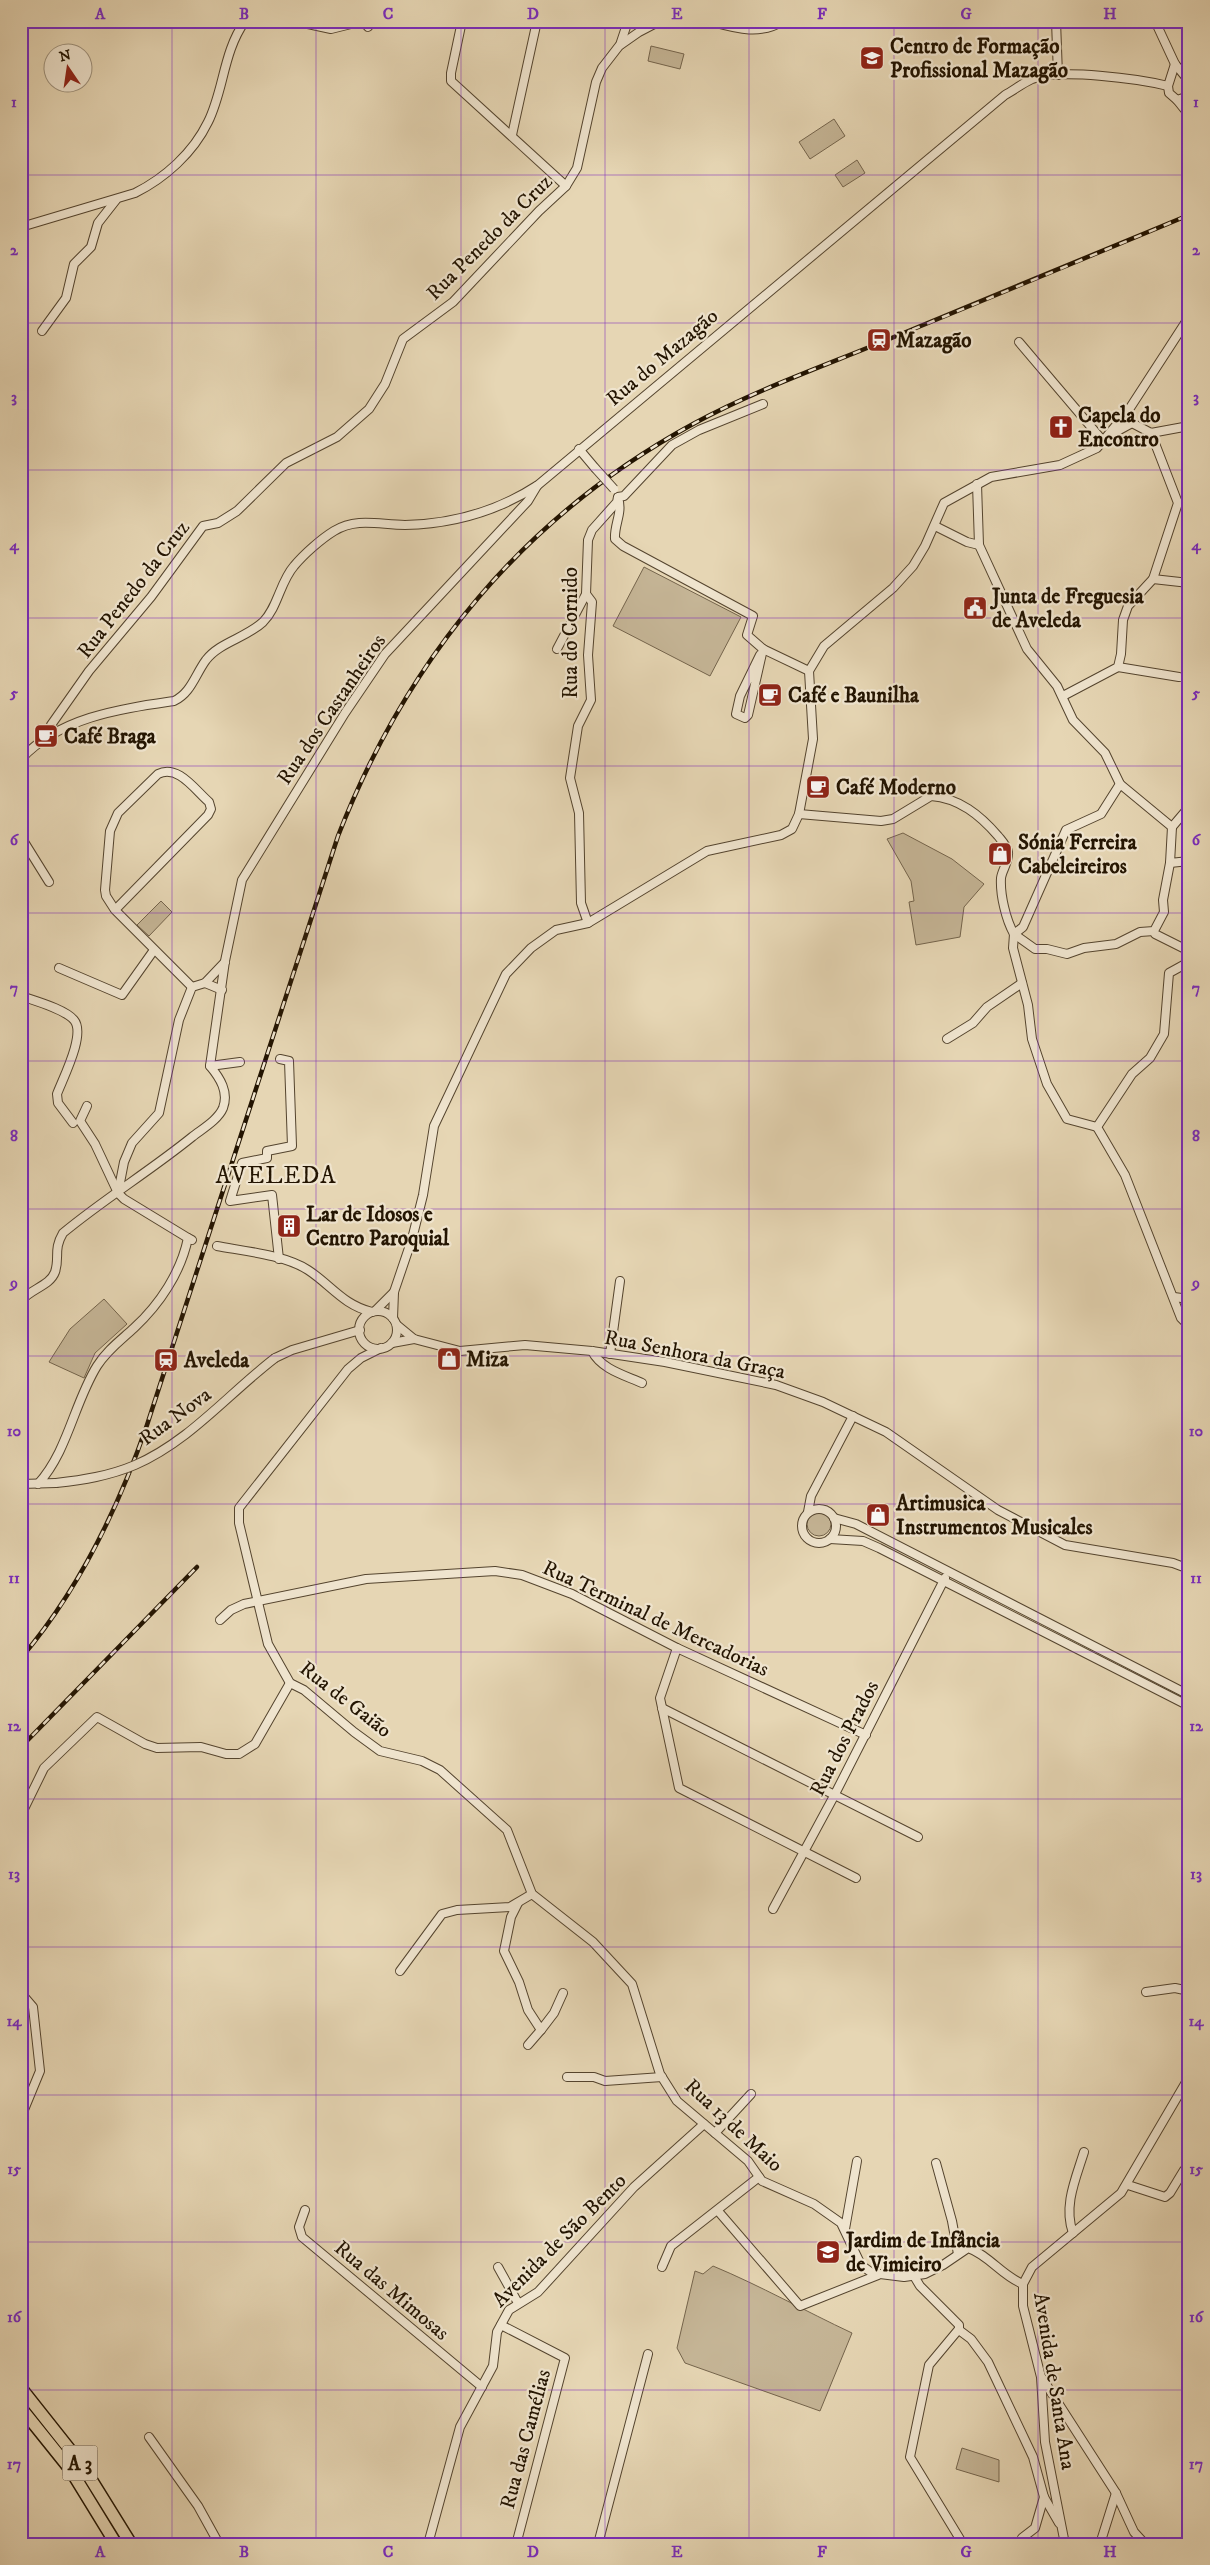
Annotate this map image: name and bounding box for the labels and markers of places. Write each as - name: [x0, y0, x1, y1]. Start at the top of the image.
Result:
- place label: Centro de Formação Profissional Mazagão: [890, 34, 1068, 84]
- school or university icon: Centro de Formação Profissional Mazagão: [859, 45, 885, 71]
- station icon: Mazagão: [866, 327, 892, 353]
- place label: Mazagão: [896, 328, 972, 354]
- place label: Capela do Encontro: [1078, 403, 1161, 453]
- church icon: Capela do Encontro: [1048, 414, 1074, 440]
- place label: Junta de Freguesia de Aveleda: [990, 584, 1145, 634]
- public building icon: Junta de Freguesia de Aveleda: [962, 595, 988, 621]
- cafe icon: Café e Baunilha: [757, 682, 783, 708]
- place label: Café e Baunilha: [788, 683, 920, 709]
- cafe icon: Café Braga: [33, 723, 59, 749]
- place label: Café Braga: [64, 724, 157, 750]
- cafe icon: Café Moderno: [805, 774, 831, 800]
- place label: Café Moderno: [836, 775, 956, 801]
- place label: Sónia Ferreira Cabeleireiros: [1018, 830, 1138, 880]
- shop icon: Sónia Ferreira Cabeleireiros: [987, 841, 1013, 867]
- place label: Lar de Idosos e Centro Paroquial: [306, 1202, 450, 1252]
- building icon: Lar de Idosos e Centro Paroquial: [276, 1213, 302, 1239]
- shop icon: Miza: [436, 1346, 462, 1372]
- station icon: Aveleda: [153, 1347, 179, 1373]
- place label: Miza: [466, 1347, 510, 1373]
- place label: Aveleda: [183, 1348, 250, 1374]
- place label: Artimusica Instrumentos Musicales: [895, 1491, 1092, 1541]
- shop icon: Artimusica Instrumentos Musicales: [865, 1502, 891, 1528]
- place label: Jardim de Infância de Vimieiro: [844, 2228, 1001, 2278]
- school or university icon: Jardim de Infância de Vimieiro: [815, 2239, 841, 2265]

